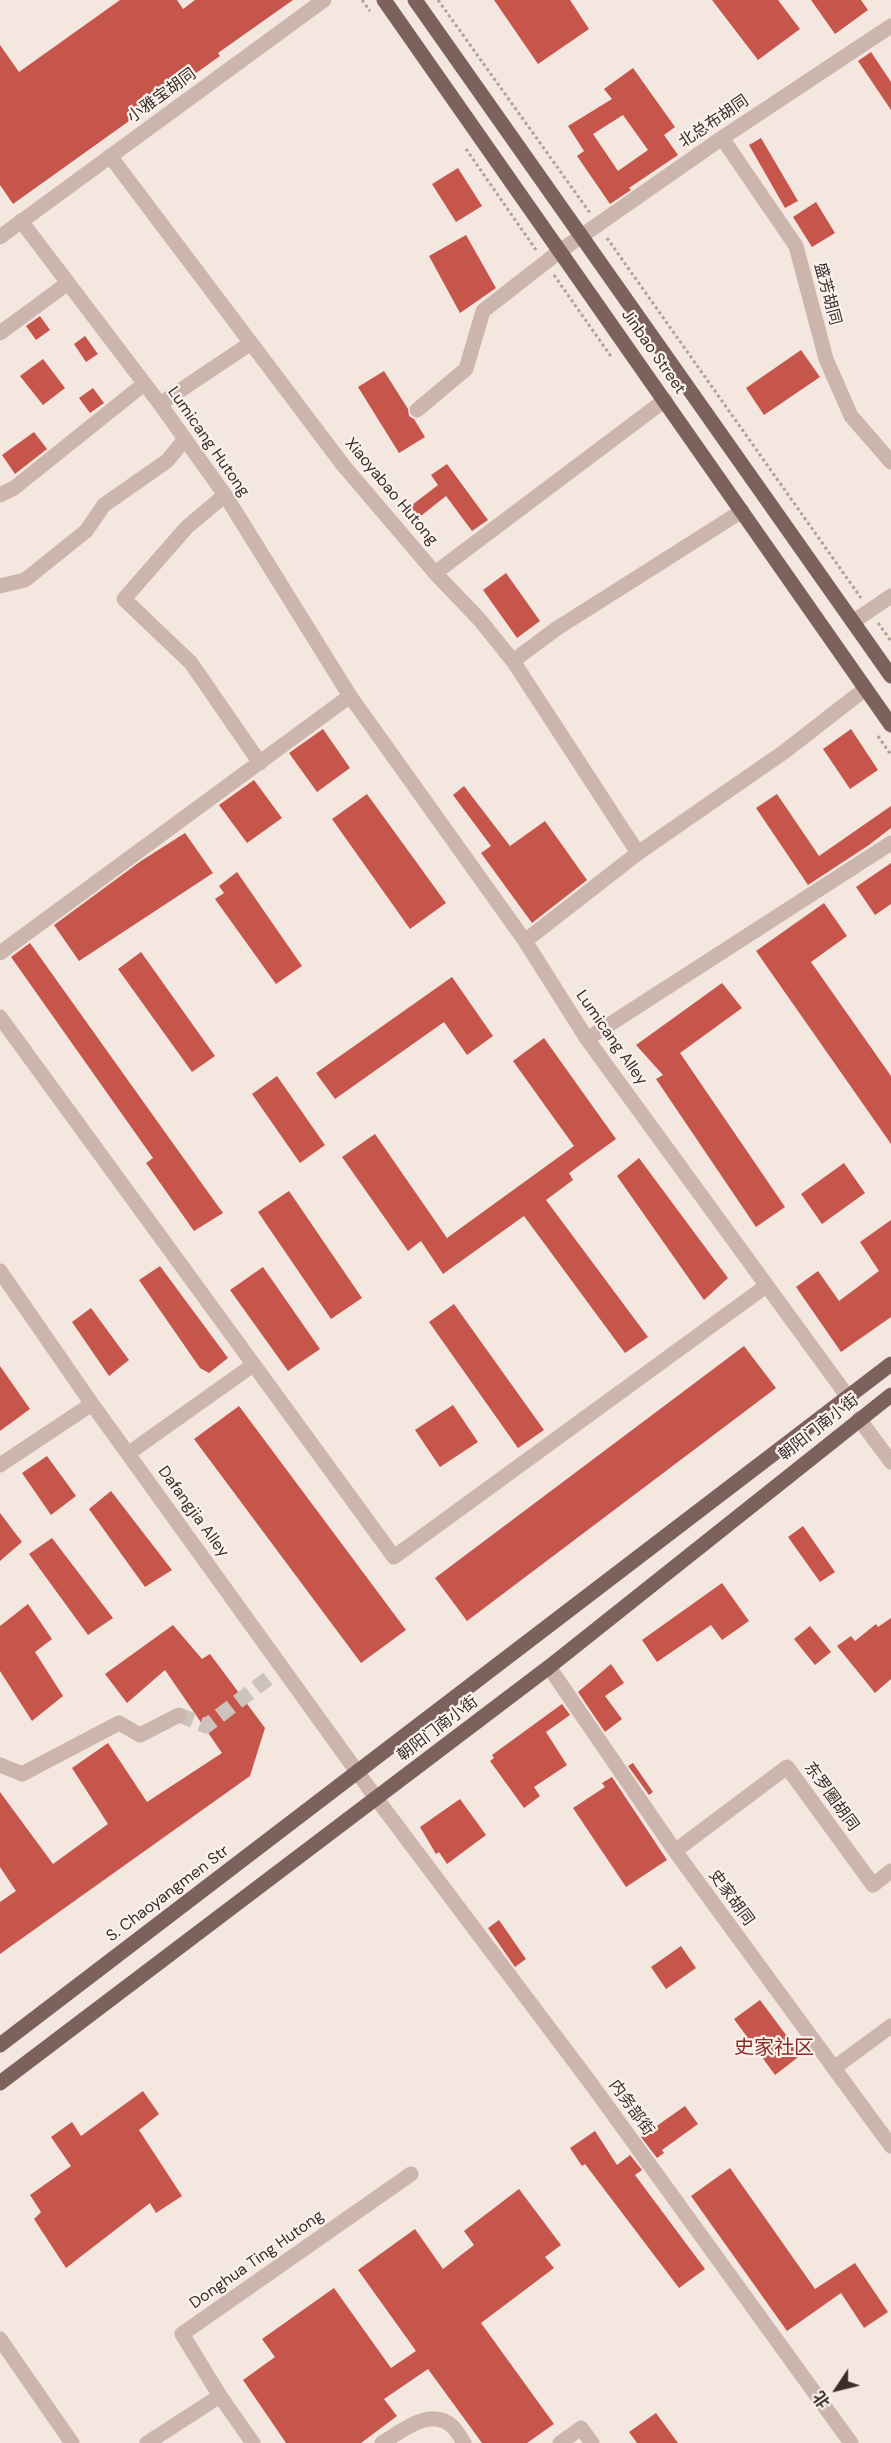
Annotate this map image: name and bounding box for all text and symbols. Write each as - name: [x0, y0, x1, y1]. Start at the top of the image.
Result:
- street label: 小雅宝胡同: [124, 65, 200, 127]
- street label: 北总布胡同: [675, 92, 753, 152]
- street label: 盛芳胡同: [809, 261, 845, 327]
- street label: Jinbao Street: [617, 306, 689, 398]
- street label: Lumicang Hutong: [163, 383, 253, 501]
- street label: Xiaoyabao Hutong: [340, 434, 442, 550]
- street label: Lumicang Alley: [571, 987, 651, 1089]
- street label: 朝阳门南小街: [775, 1391, 863, 1465]
- street label: Dafangjia Alley: [153, 1463, 233, 1561]
- street label: 朝阳门南小街: [394, 1692, 482, 1766]
- street label: 东罗圈胡同: [800, 1759, 862, 1835]
- street label: S. Chaoyangmen Str: [103, 1842, 233, 1946]
- street label: 史家胡同: [704, 1866, 758, 1930]
- district label: 史家社区: [734, 2037, 814, 2061]
- street label: 内务部街: [604, 2076, 658, 2140]
- street label: Donghua Ting Hutong: [186, 2207, 328, 2313]
- north arrow: [807, 2359, 867, 2419]
- text: 北: [809, 2387, 835, 2412]

